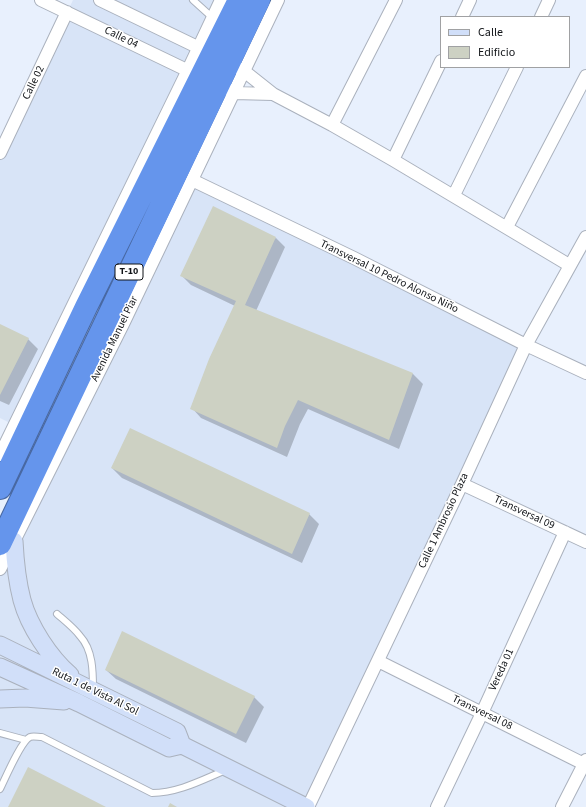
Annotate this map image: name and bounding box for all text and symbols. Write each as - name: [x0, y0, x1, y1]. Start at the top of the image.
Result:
- legend: [440, 16, 570, 68]
- street label: Calle 04: [102, 24, 140, 52]
- text: Calle: [478, 24, 503, 41]
- text: Edificio: [478, 44, 515, 61]
- street label: Calle 02: [20, 64, 48, 102]
- street label: Transversal 10 Pedro Alonso Niño: [318, 238, 460, 316]
- road number: T-10: [115, 264, 143, 280]
- street label: Avenida Manuel Piar: [89, 294, 141, 384]
- street label: Calle 1 Ambrosio Plaza: [416, 471, 472, 571]
- street label: Transversal 09: [492, 493, 556, 533]
- street label: Vereda 01: [487, 647, 517, 693]
- street label: Ruta 1 de Vista Al Sol: [50, 665, 140, 719]
- street label: Transversal 08: [450, 693, 514, 733]

